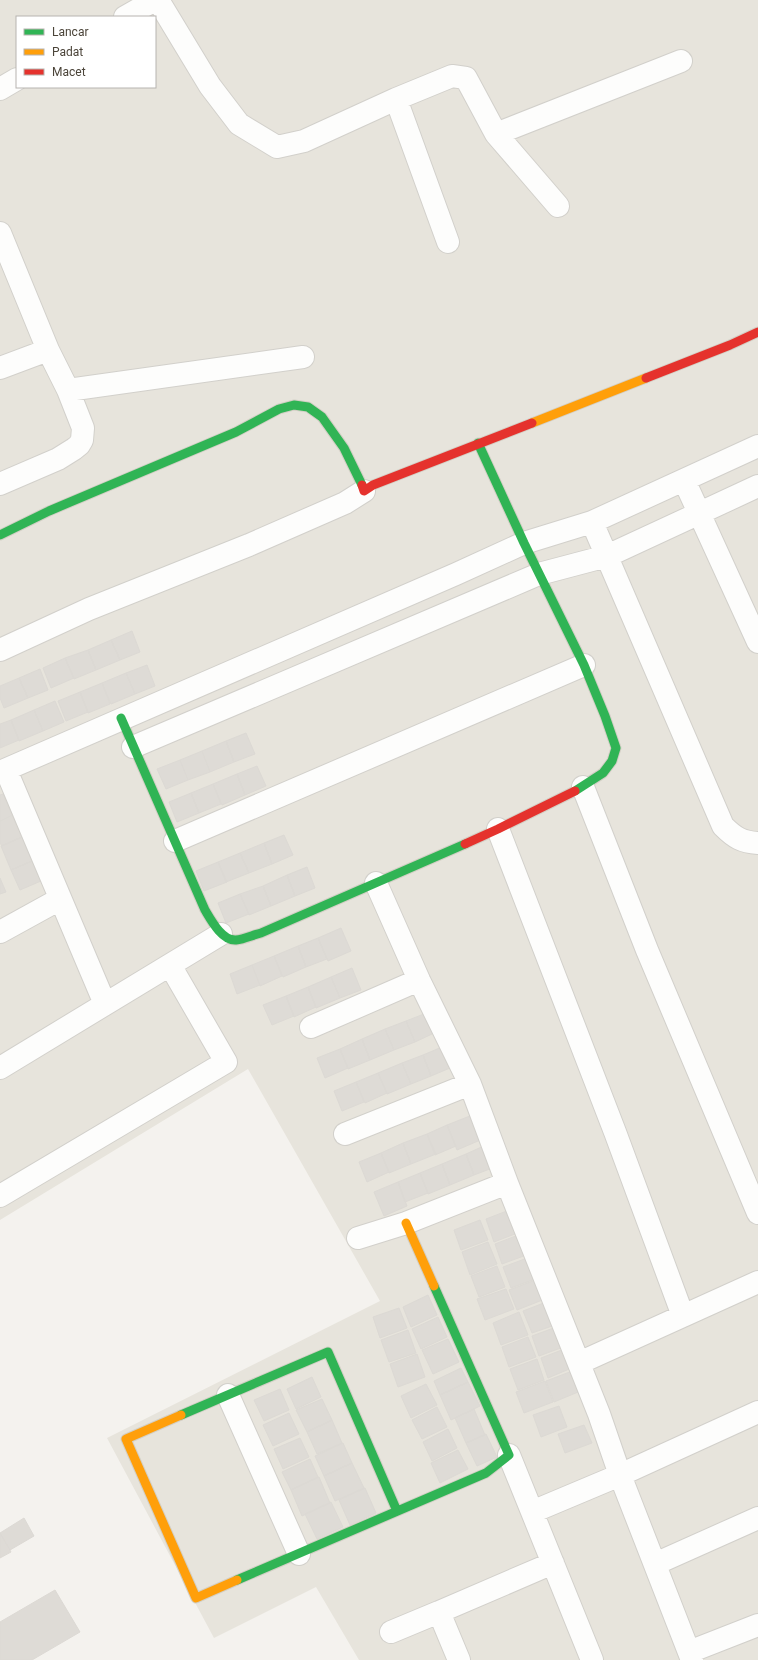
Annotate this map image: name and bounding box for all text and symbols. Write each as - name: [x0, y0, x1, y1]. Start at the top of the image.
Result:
- legend: [16, 16, 156, 88]
- text: Lancar: [52, 25, 89, 39]
- text: Padat: [52, 45, 83, 59]
- text: Macet: [52, 65, 86, 79]

